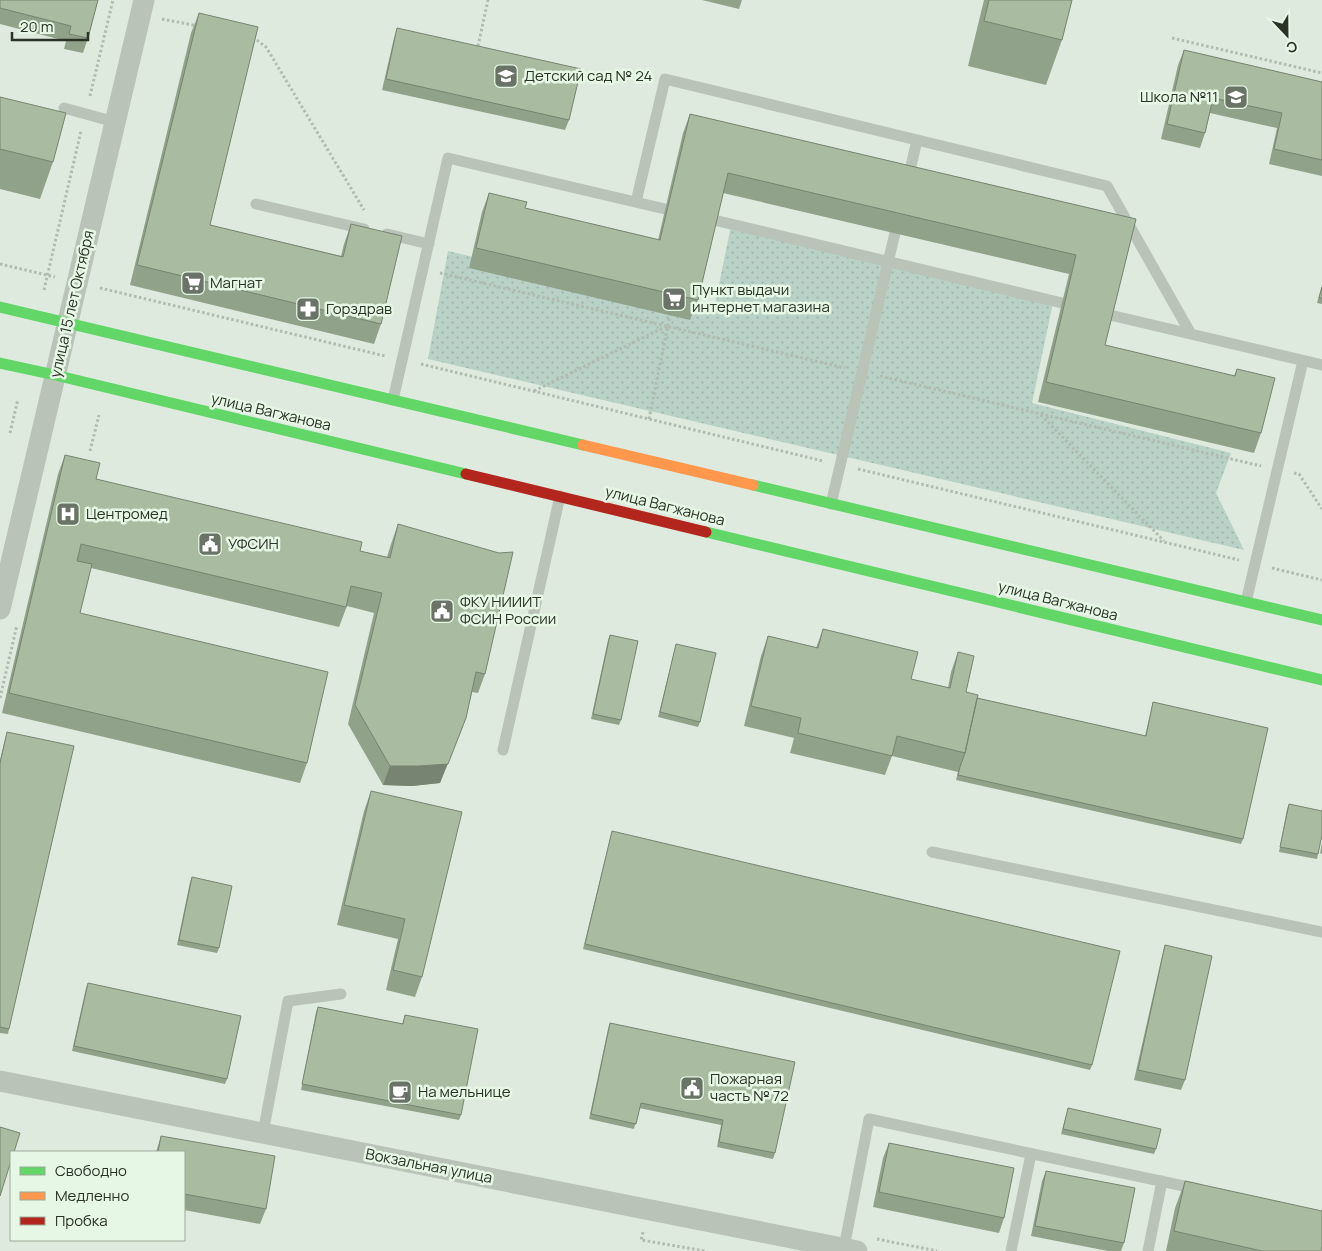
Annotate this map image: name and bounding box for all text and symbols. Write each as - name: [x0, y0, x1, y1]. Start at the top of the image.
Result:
- scale bar: [12, 10, 89, 42]
- north arrow: [1262, 10, 1312, 60]
- text: 20 m: [20, 16, 53, 37]
- text: С: [1284, 37, 1300, 58]
- school or university icon: Детский сад № 24: [493, 63, 519, 89]
- place label: Детский сад № 24: [524, 65, 652, 86]
- school or university icon: Школа №11: [1223, 84, 1249, 110]
- place label: Школа №11: [1140, 86, 1218, 107]
- street label: улица 15 лет Октября: [44, 228, 99, 380]
- supermarket icon: Магнат: [180, 270, 206, 296]
- place label: Магнат: [210, 272, 263, 293]
- place label: Пункт выдачи интернет магазина: [692, 279, 830, 317]
- supermarket icon: Пункт выдачи интернет магазина: [661, 286, 687, 312]
- pharmacy icon: Горздрав: [295, 296, 321, 322]
- place label: Горздрав: [326, 298, 392, 319]
- street label: улица Вагжанова: [209, 388, 333, 436]
- street label: улица Вагжанова: [603, 481, 727, 531]
- hospital icon: Центромед: [55, 501, 81, 527]
- place label: Центромед: [86, 503, 168, 524]
- public building icon: УФСИН: [197, 531, 223, 557]
- place label: УФСИН: [228, 533, 279, 554]
- street label: улица Вагжанова: [996, 576, 1120, 626]
- place label: ФКУ НИИИТ ФСИН России: [460, 591, 556, 629]
- public building icon: ФКУ НИИИТ ФСИН России: [429, 598, 455, 624]
- place label: Пожарная часть № 72: [710, 1068, 789, 1106]
- public building icon: Пожарная часть № 72: [679, 1075, 705, 1101]
- cafe icon: На мельнице: [387, 1079, 413, 1105]
- place label: На мельнице: [418, 1081, 511, 1102]
- street label: Вокзальная улица: [364, 1143, 494, 1188]
- legend: [10, 1151, 185, 1241]
- text: Свободно: [55, 1160, 127, 1181]
- text: Медленно: [55, 1185, 129, 1206]
- text: Пробка: [55, 1210, 108, 1231]

